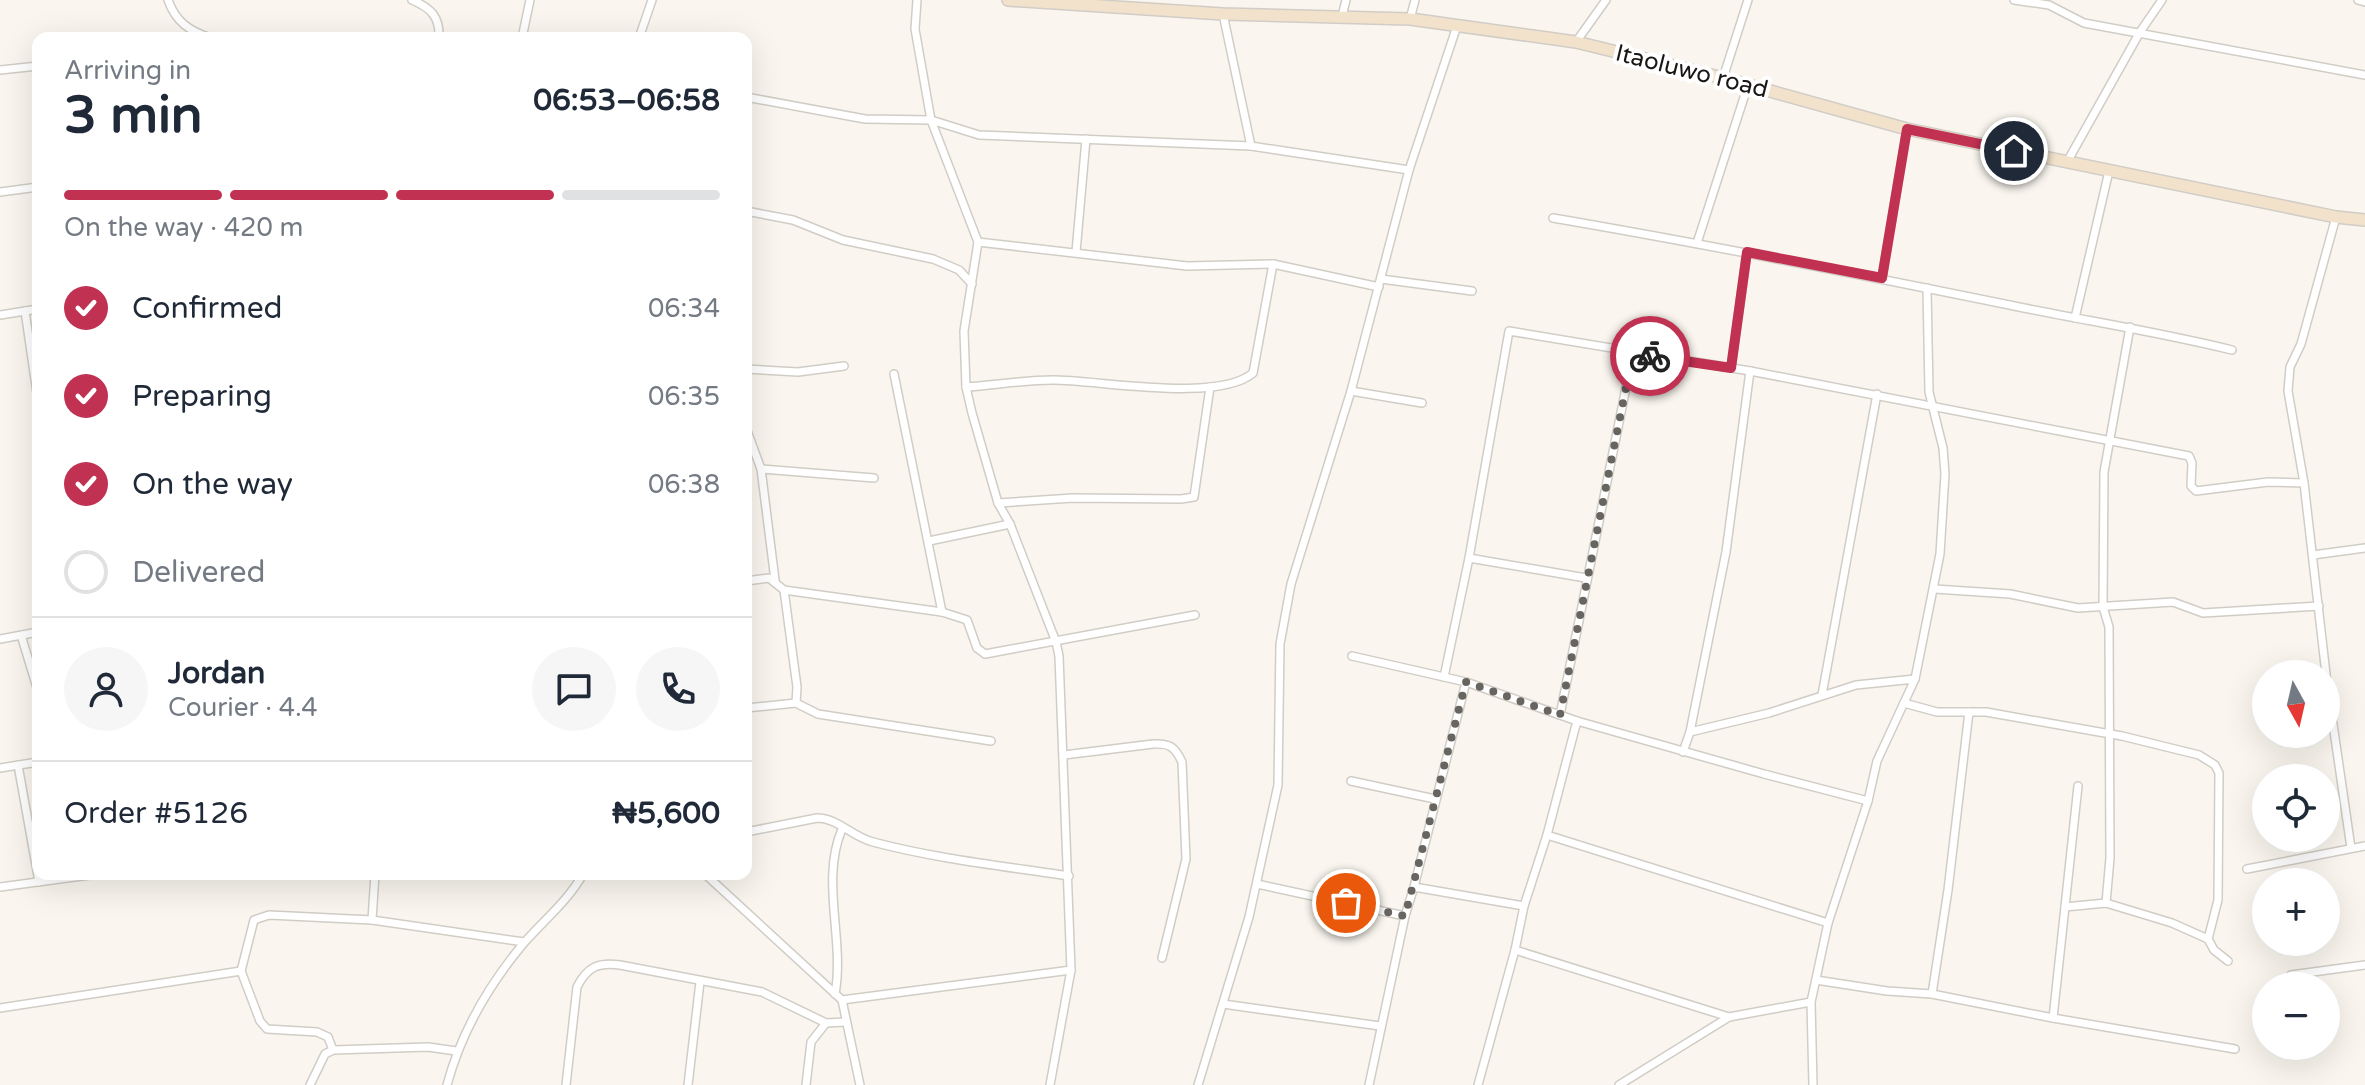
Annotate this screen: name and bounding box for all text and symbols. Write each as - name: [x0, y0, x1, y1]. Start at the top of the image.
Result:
- street label: Itaoluwo road: [1613, 39, 1771, 104]
- text: Arriving in: [64, 55, 191, 86]
- text: 06:53–06:58: [533, 82, 720, 119]
- text: 3 min: [64, 84, 203, 147]
- pin: [1980, 117, 2048, 185]
- icon: home: [1992, 129, 2036, 173]
- text: On the way · 420 m: [64, 212, 303, 243]
- icon: check: [64, 286, 108, 330]
- text: Confirmed: [132, 290, 283, 327]
- text: 06:34: [648, 293, 720, 324]
- courier: [1610, 316, 1690, 396]
- icon: bike: [1628, 334, 1672, 378]
- icon: check: [64, 374, 108, 418]
- text: Preparing: [132, 378, 272, 415]
- text: 06:35: [648, 381, 720, 412]
- icon: check: [64, 462, 108, 506]
- text: On the way: [132, 466, 293, 503]
- text: 06:38: [648, 469, 720, 500]
- text: Delivered: [132, 554, 266, 591]
- button: person: [64, 647, 148, 731]
- button: chat: [532, 647, 616, 731]
- button: phone: [636, 647, 720, 731]
- text: Jordan: [168, 655, 265, 692]
- north arrow: [2252, 660, 2340, 748]
- map controls: [2252, 660, 2340, 1060]
- text: Courier · 4.4: [168, 692, 318, 723]
- button: locate: [2252, 764, 2340, 852]
- text: Order #5126: [64, 795, 248, 832]
- text: ₦5,600: [612, 795, 720, 832]
- button: +: [2252, 868, 2340, 956]
- pin: [1312, 869, 1380, 937]
- icon: bag: [1324, 881, 1368, 925]
- button: −: [2252, 972, 2340, 1060]

